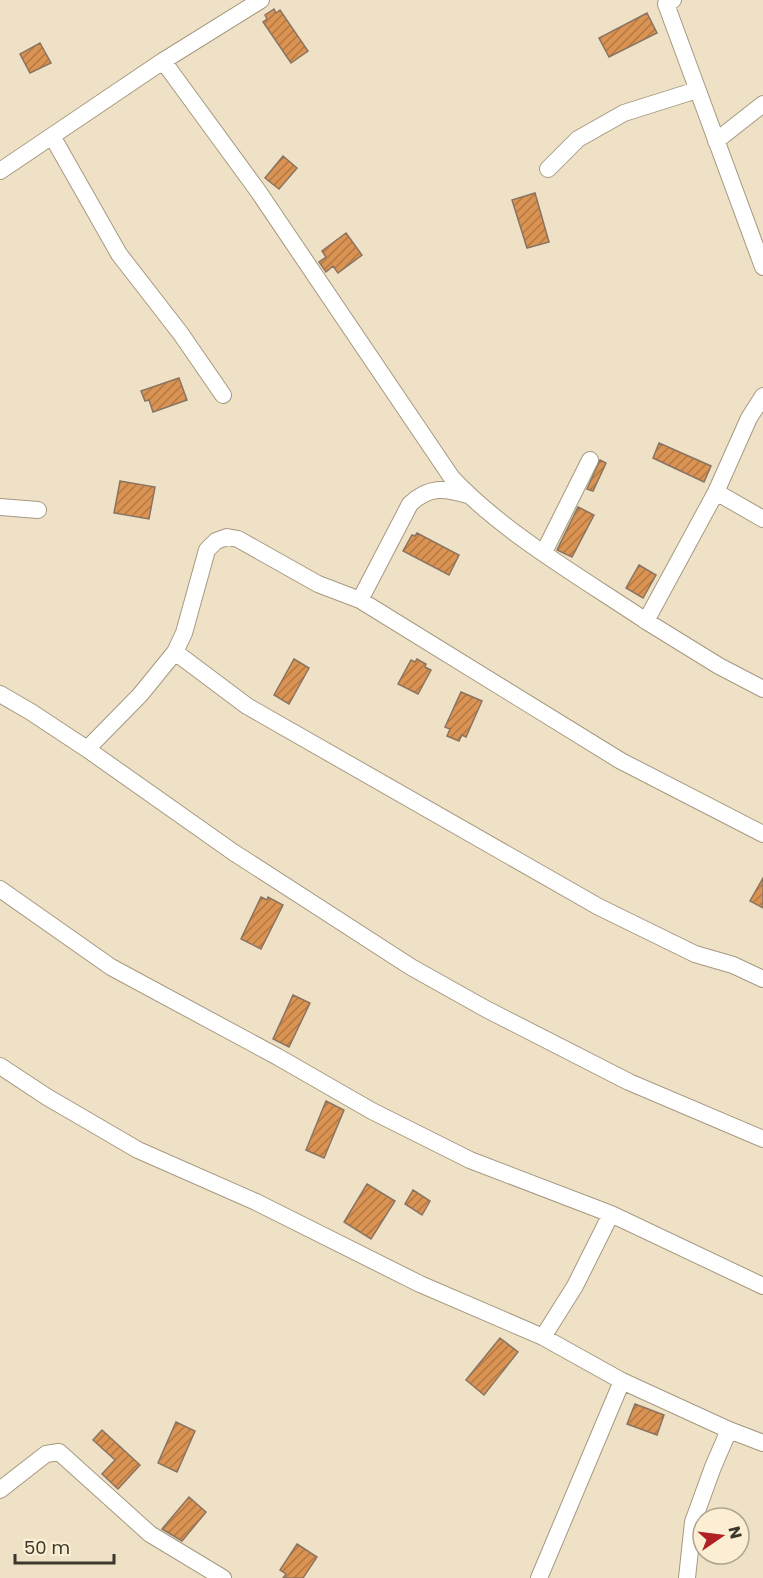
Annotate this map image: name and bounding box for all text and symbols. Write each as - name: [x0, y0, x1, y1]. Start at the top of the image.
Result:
- north arrow: [691, 1506, 751, 1566]
- text: N: [722, 1524, 748, 1541]
- scale bar: [15, 1527, 114, 1565]
- text: 50 m: [24, 1535, 70, 1560]

